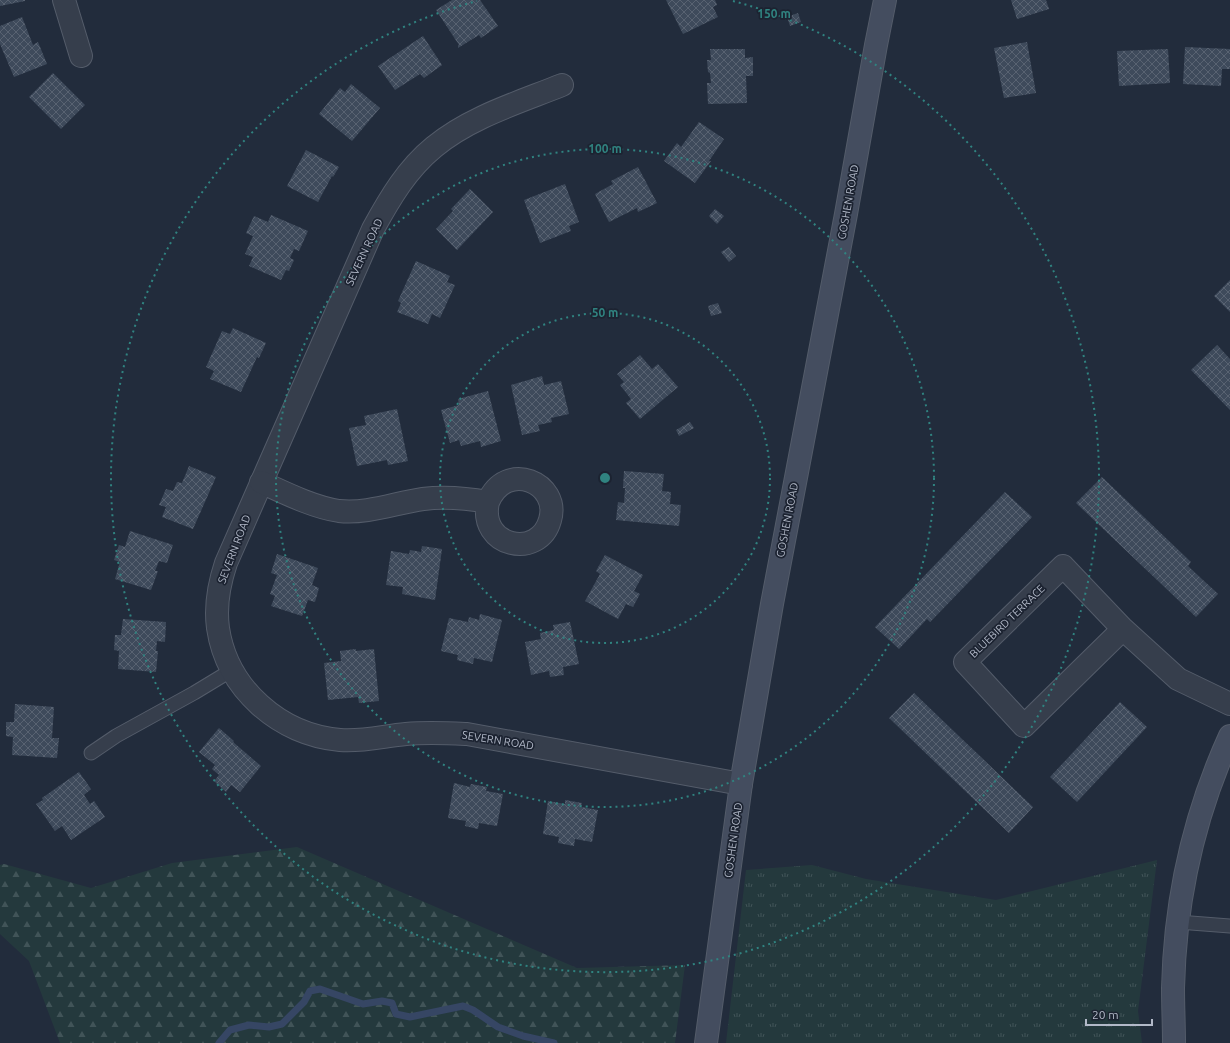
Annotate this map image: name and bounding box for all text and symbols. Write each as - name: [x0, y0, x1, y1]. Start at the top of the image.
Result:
- text: 150 m: [757, 7, 791, 20]
- text: 100 m: [588, 142, 622, 155]
- street label: GOSHEN ROAD: [835, 163, 861, 240]
- street label: SEVERN ROAD: [343, 216, 385, 287]
- text: 50 m: [592, 306, 618, 319]
- centre of rings: [598, 471, 612, 485]
- street label: GOSHEN ROAD: [774, 481, 800, 558]
- street label: SEVERN ROAD: [215, 513, 253, 585]
- street label: BLUEBIRD TERRACE: [967, 582, 1047, 660]
- street label: SEVERN ROAD: [461, 728, 535, 752]
- street label: GOSHEN ROAD: [722, 801, 744, 878]
- scale bar: [1086, 1001, 1152, 1027]
- text: 20 m: [1092, 1008, 1119, 1021]

